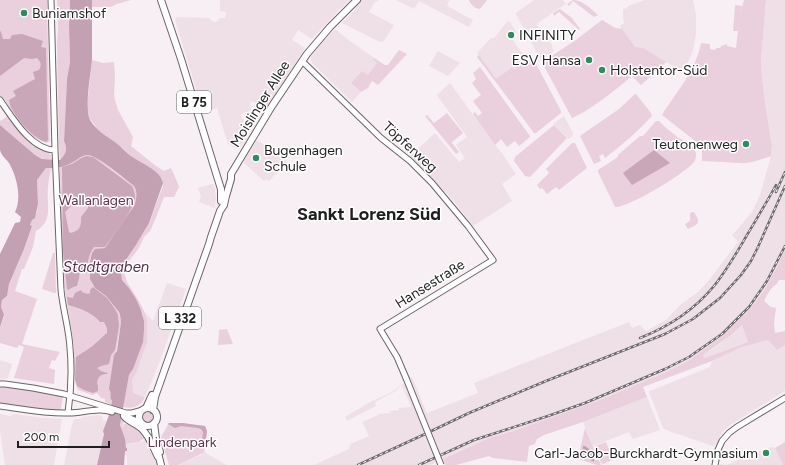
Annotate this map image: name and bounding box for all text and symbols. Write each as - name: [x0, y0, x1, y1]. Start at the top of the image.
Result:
- place label: Buniamshof: [32, 5, 107, 22]
- marker: Buniamshof: [19, 8, 29, 18]
- place label: INFINITY: [519, 27, 576, 44]
- marker: INFINITY: [506, 30, 516, 40]
- place label: ESV Hansa: [512, 52, 581, 69]
- marker: ESV Hansa: [584, 55, 594, 65]
- street label: Moislinger Allee: [227, 57, 294, 150]
- place label: Holstentor-Süd: [610, 62, 708, 79]
- marker: Holstentor-Süd: [597, 65, 607, 75]
- road number: B 75: [177, 91, 211, 113]
- street label: Töpferweg: [379, 118, 441, 176]
- place label: Teutonenweg: [652, 136, 738, 153]
- marker: Teutonenweg: [741, 139, 751, 149]
- place label: Bugenhagen Schule: [264, 142, 343, 175]
- marker: Bugenhagen Schule: [251, 153, 261, 163]
- park label: Wallanlagen: [58, 192, 134, 209]
- district label: Sankt Lorenz Süd: [297, 203, 441, 225]
- street label: Hansestraße: [392, 256, 468, 312]
- water label: Stadtgraben: [63, 258, 149, 276]
- road number: L 332: [159, 307, 201, 329]
- scale bar: [18, 423, 109, 449]
- text: 200 m: [24, 430, 59, 444]
- park label: Lindenpark: [148, 434, 217, 451]
- place label: Carl-Jacob-Burckhardt-Gymnasium: [534, 445, 758, 462]
- marker: Carl-Jacob-Burckhardt-Gymnasium: [761, 448, 771, 458]

